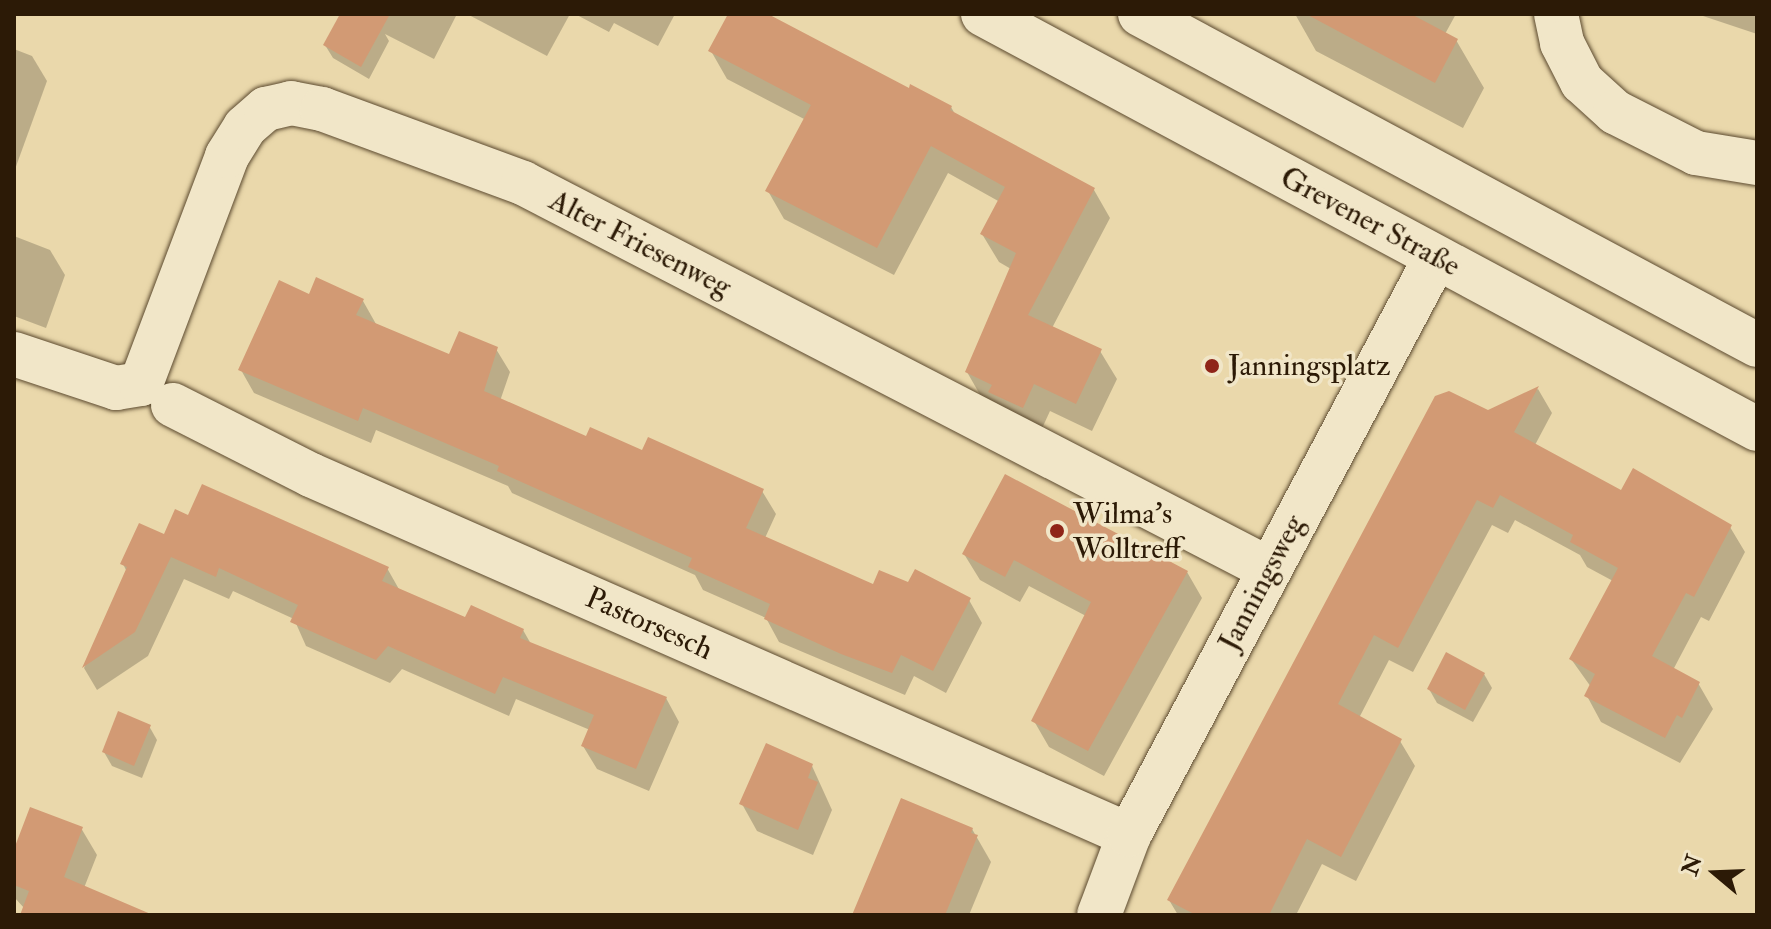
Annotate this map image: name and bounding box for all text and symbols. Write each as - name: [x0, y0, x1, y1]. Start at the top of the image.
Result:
- street label: Grevener Straße: [1274, 160, 1466, 284]
- street label: Alter Friesenweg: [543, 183, 737, 305]
- place label: Janningsplatz: [1228, 348, 1390, 384]
- marker: Janningsplatz: [1203, 357, 1221, 375]
- place label: Wilma's Wolltreff: [1073, 496, 1181, 566]
- street label: Janningsweg: [1211, 509, 1313, 657]
- marker: Wilma's Wolltreff: [1048, 522, 1066, 540]
- street label: Pastorsesch: [580, 580, 718, 668]
- north arrow: [1675, 833, 1755, 913]
- text: N: [1676, 851, 1709, 879]

